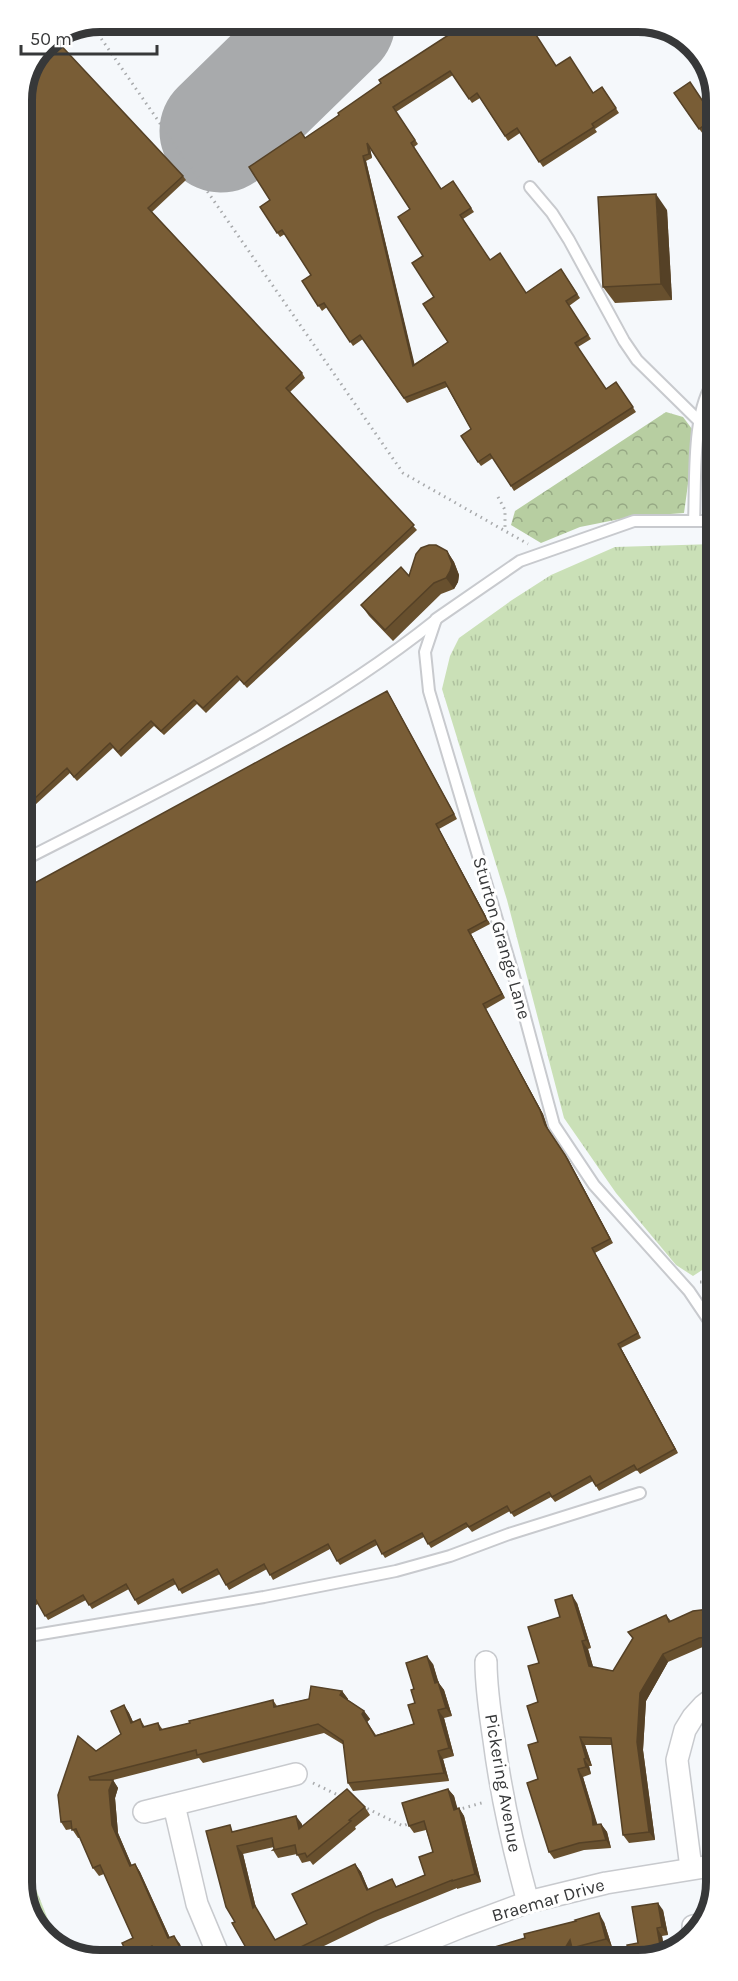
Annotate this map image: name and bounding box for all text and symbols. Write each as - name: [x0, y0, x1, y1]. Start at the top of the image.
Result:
- scale bar: [21, 18, 158, 56]
- text: 50 m: [30, 28, 72, 50]
- street label: Sturton Grange Lane: [468, 854, 536, 1022]
- street label: Pickering Avenue: [480, 1712, 526, 1854]
- street label: Braemar Drive: [489, 1873, 607, 1927]

